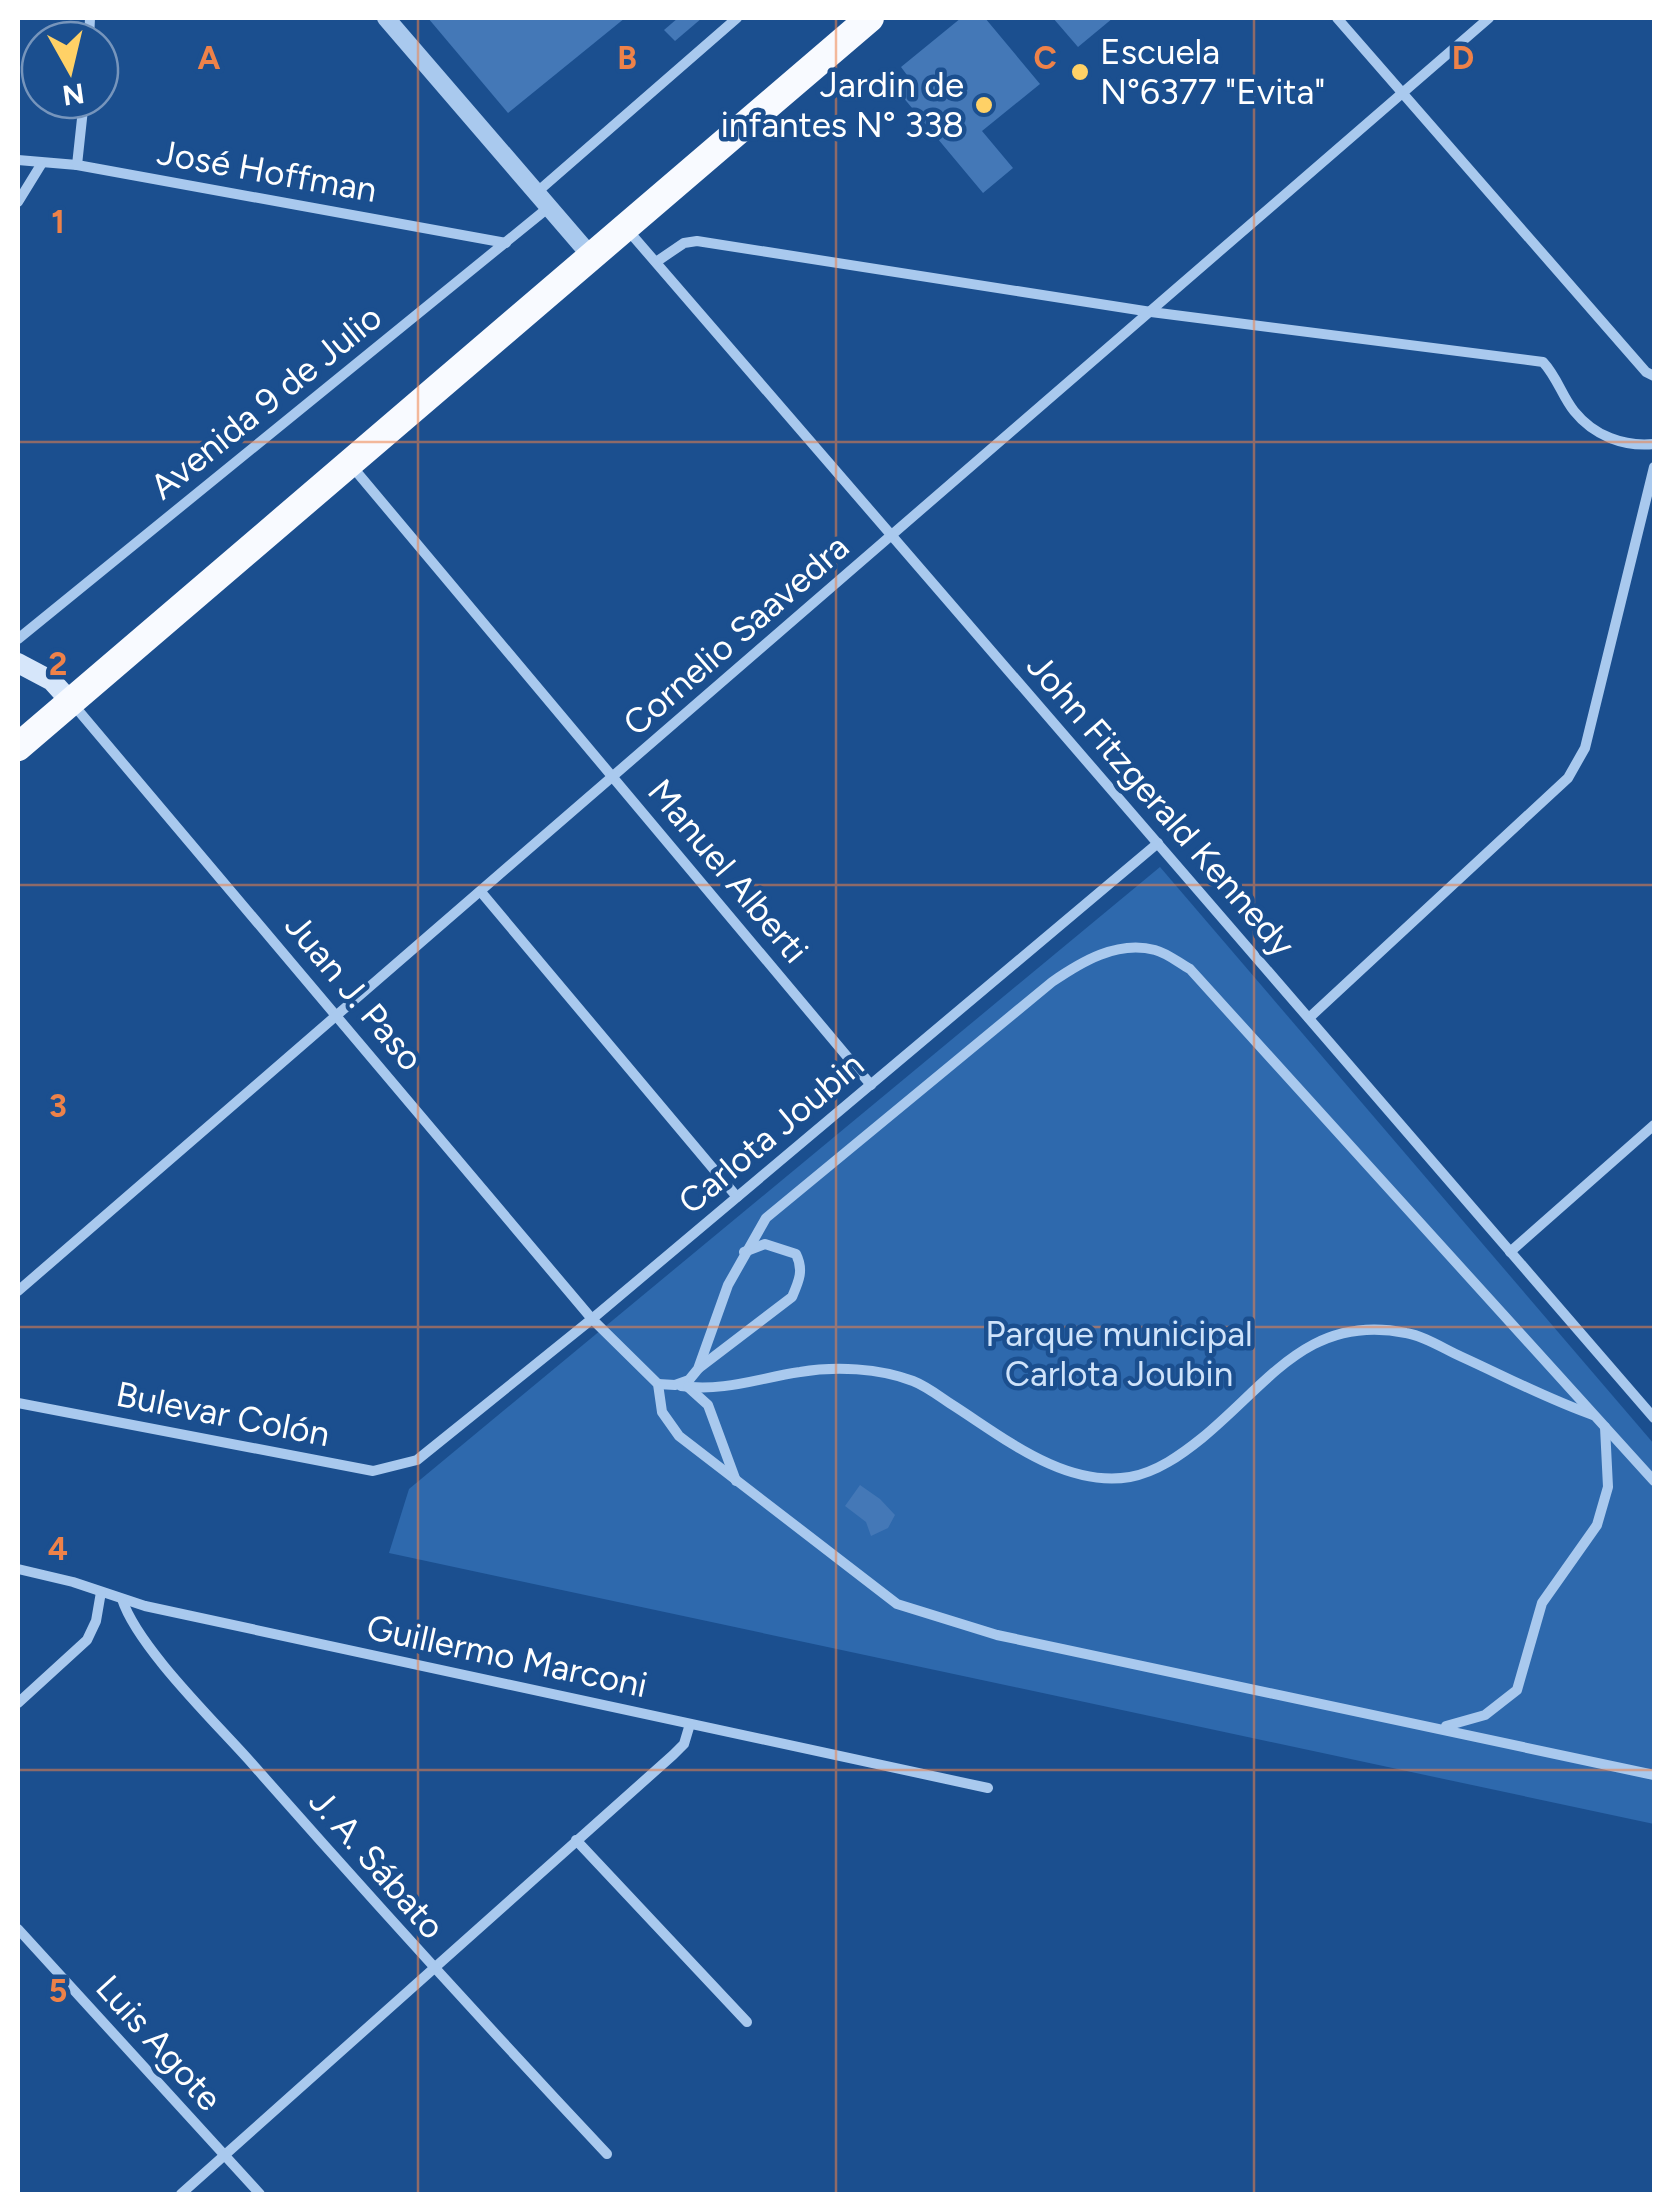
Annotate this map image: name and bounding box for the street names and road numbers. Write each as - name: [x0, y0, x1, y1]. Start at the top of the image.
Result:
- street label: José Hoffman: [154, 131, 380, 211]
- street label: Avenida 9 de Julio: [142, 296, 390, 508]
- street label: Cornelio Saavedra: [615, 526, 857, 744]
- street label: John Fitzgerald Kennedy: [1018, 645, 1304, 965]
- street label: Manuel Alberti: [639, 771, 817, 971]
- street label: Juan J. Paso: [276, 905, 432, 1079]
- street label: Carlota Joubin: [670, 1043, 872, 1223]
- street label: Bulevar Colón: [113, 1373, 333, 1455]
- street label: Guillermo Marconi: [363, 1606, 651, 1706]
- street label: J. A. Sábato: [301, 1781, 453, 1947]
- street label: Luis Agote: [87, 1967, 231, 2119]

